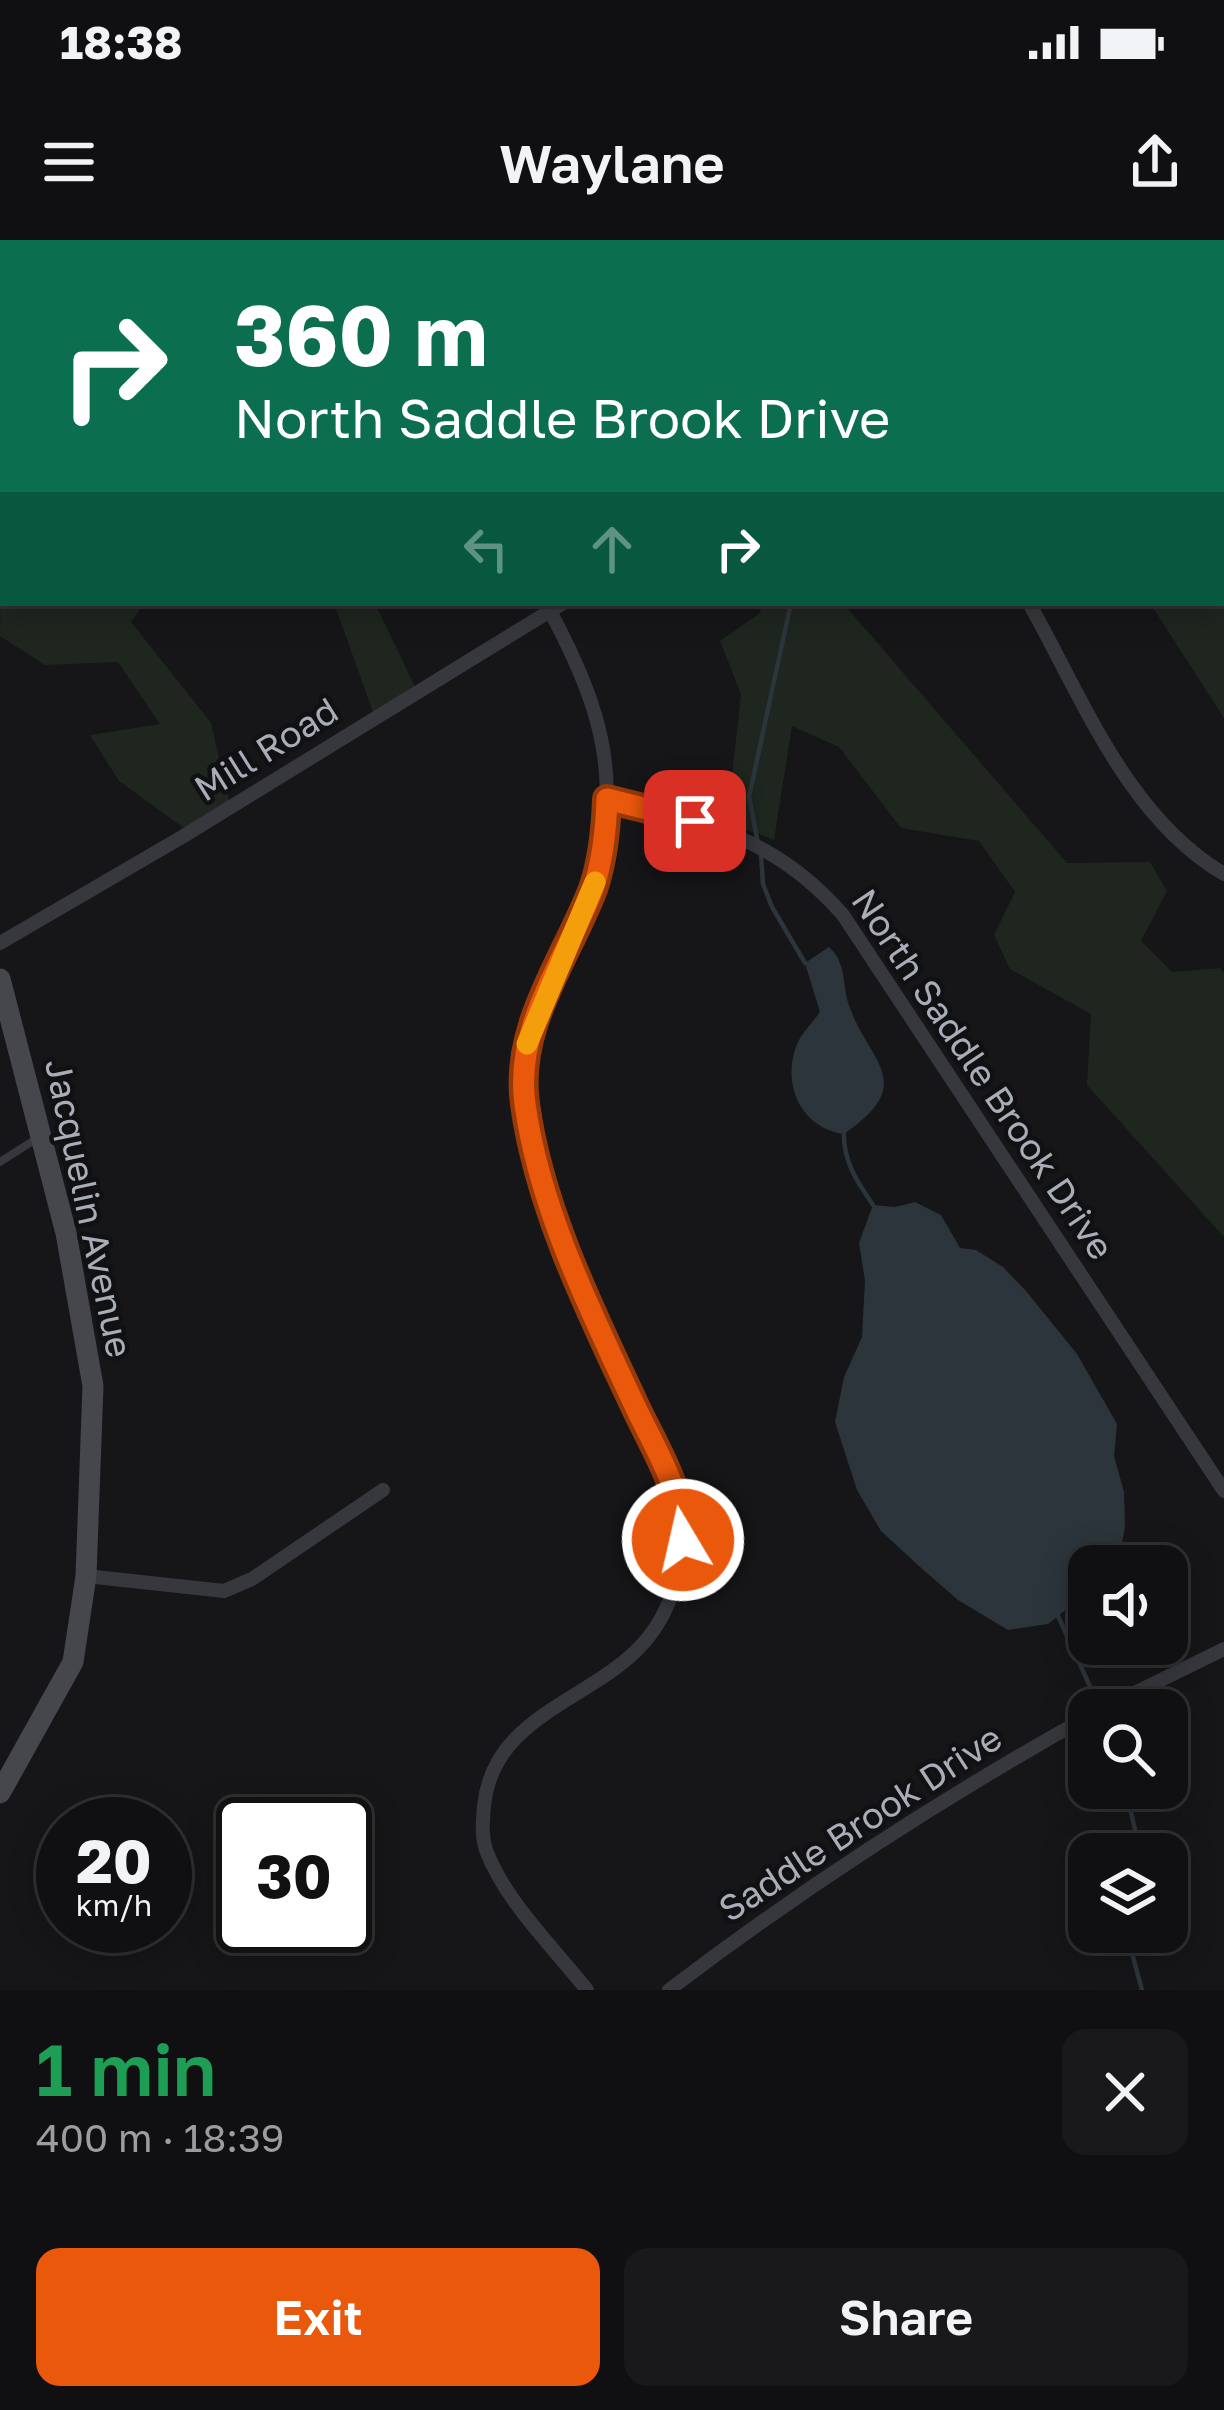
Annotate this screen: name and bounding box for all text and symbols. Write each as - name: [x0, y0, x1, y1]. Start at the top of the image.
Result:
- text: 18:38: [60, 15, 183, 69]
- icon: menu: [36, 129, 102, 195]
- icon: share: [1122, 129, 1188, 195]
- text: Waylane: [499, 130, 725, 195]
- text: 360 m: [234, 284, 488, 384]
- icon: right: [36, 288, 192, 444]
- text: North Saddle Brook Drive: [234, 385, 890, 450]
- icon: left: [453, 516, 519, 582]
- icon: ahead: [579, 516, 645, 582]
- icon: right: [705, 516, 771, 582]
- street label: Mill Road: [186, 688, 345, 809]
- pin: [644, 770, 746, 872]
- icon: arrive: [662, 788, 728, 854]
- street label: North Saddle Brook Drive: [843, 880, 1124, 1267]
- street label: Jacquelin Avenue: [37, 1055, 142, 1361]
- position arrow: [620, 1477, 746, 1603]
- map controls: [1068, 1545, 1188, 1953]
- button: sound: [1068, 1545, 1188, 1665]
- button: search: [1068, 1689, 1188, 1809]
- street label: Saddle Brook Drive: [710, 1715, 1009, 1930]
- speed limit sign: 30: [216, 1797, 372, 1953]
- text: 20: [76, 1824, 152, 1896]
- button: layers: [1068, 1833, 1188, 1953]
- text: km/h: [76, 1887, 152, 1923]
- text: 1 min: [36, 2025, 216, 2112]
- button: close: [1062, 2029, 1188, 2155]
- text: 400 m · 18:39: [36, 2114, 284, 2161]
- button: Exit: [36, 2248, 600, 2386]
- button: Share: [624, 2248, 1188, 2386]

